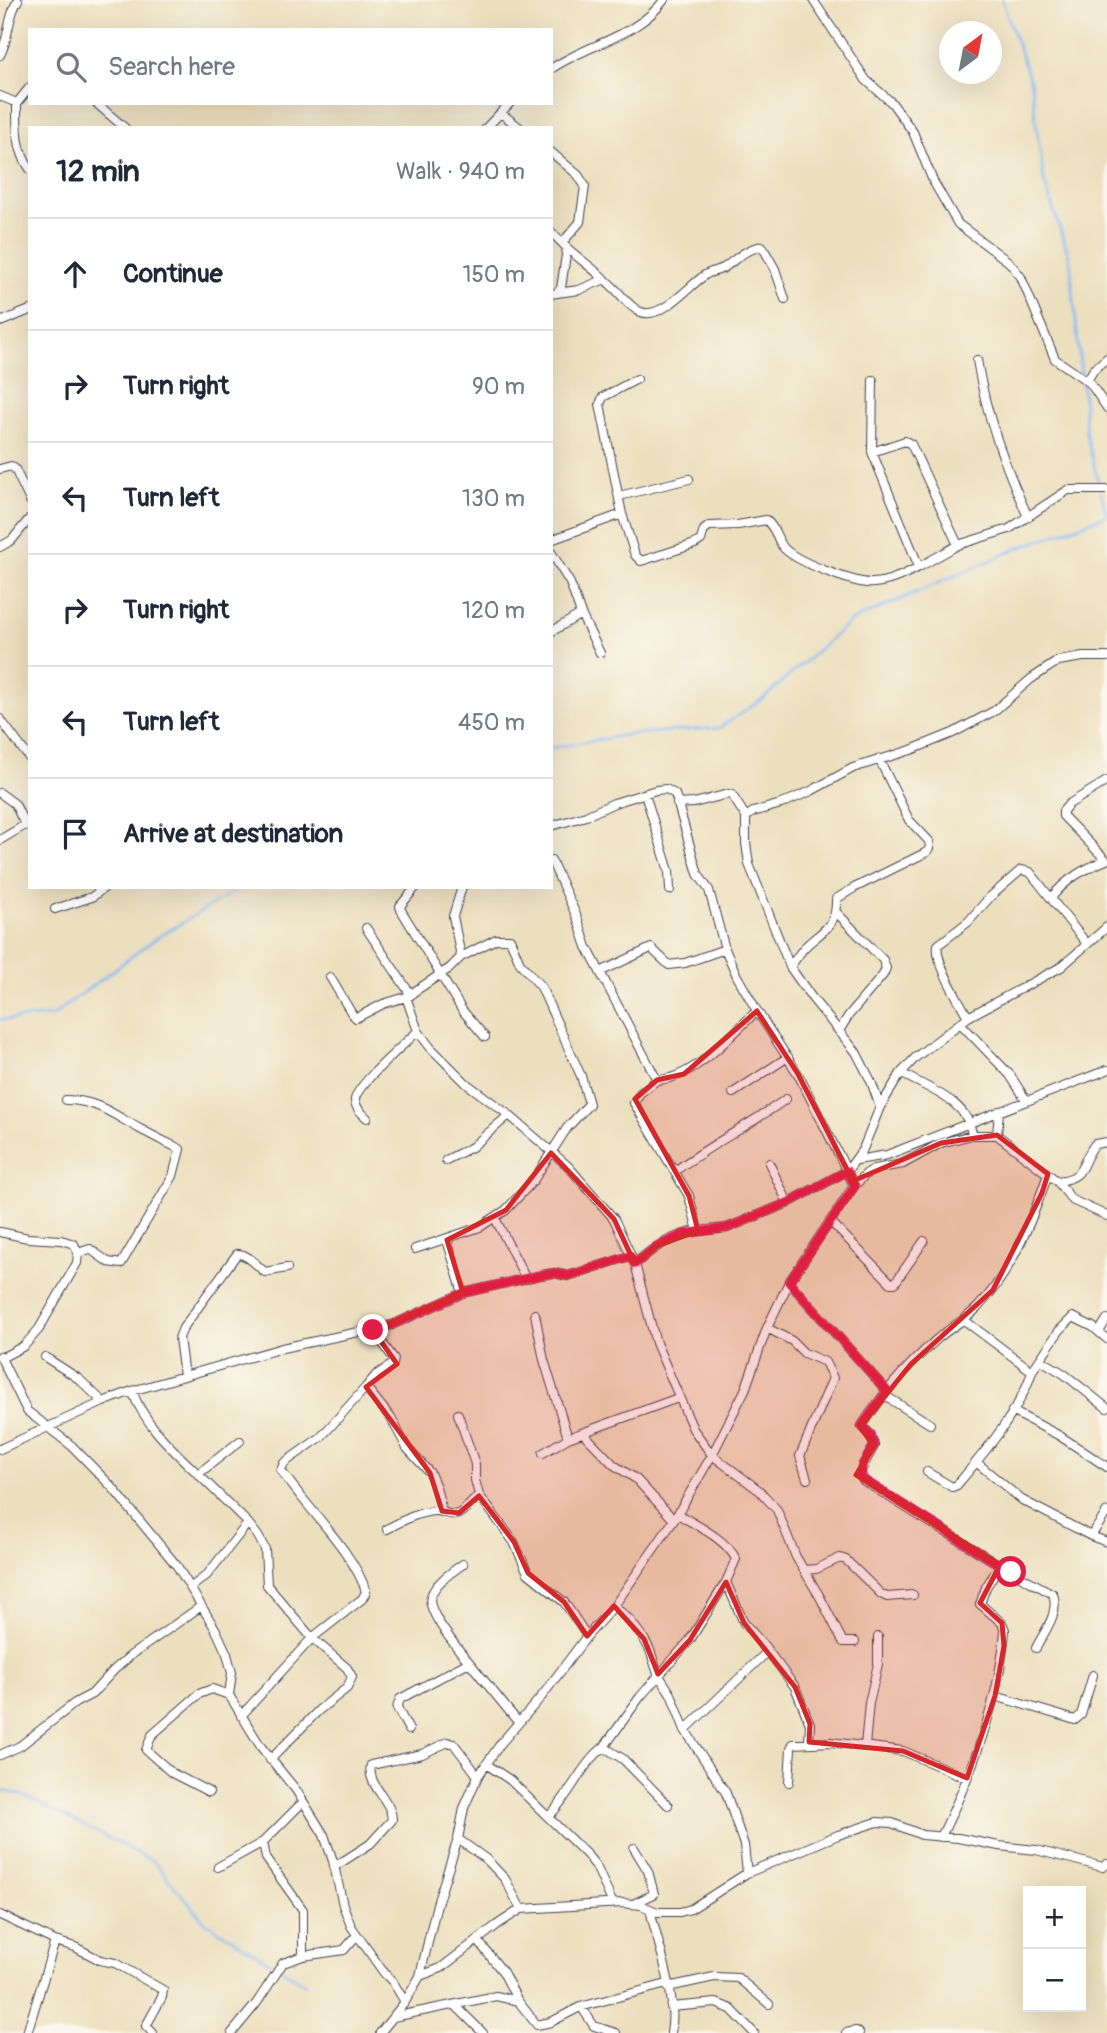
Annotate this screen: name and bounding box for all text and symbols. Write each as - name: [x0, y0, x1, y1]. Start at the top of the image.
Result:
- north arrow: [939, 21, 1002, 84]
- search box: [28, 28, 553, 105]
- icon: search: [52, 48, 90, 86]
- text: Search here: [108, 51, 235, 83]
- text: 12 min: [56, 153, 140, 190]
- text: Walk · 940 m: [396, 157, 525, 186]
- icon: ahead: [56, 255, 94, 293]
- text: Continue: [123, 258, 223, 290]
- text: 150 m: [462, 260, 525, 289]
- icon: right: [56, 367, 94, 405]
- text: Turn right: [123, 370, 229, 402]
- text: 90 m: [472, 372, 525, 401]
- icon: left: [56, 479, 94, 517]
- text: Turn left: [123, 482, 219, 514]
- text: 130 m: [462, 484, 525, 513]
- icon: right: [56, 591, 94, 629]
- text: Turn right: [123, 594, 229, 626]
- text: 120 m: [462, 596, 525, 625]
- icon: left: [56, 703, 94, 741]
- text: Turn left: [123, 706, 219, 738]
- text: 450 m: [458, 708, 525, 737]
- icon: arrive: [56, 815, 94, 853]
- text: Arrive at destination: [123, 818, 343, 850]
- route end: [357, 1314, 388, 1345]
- route start: [995, 1556, 1026, 1587]
- map controls: [1023, 1886, 1086, 2012]
- button: +: [1023, 1886, 1086, 1949]
- button: −: [1023, 1949, 1086, 2012]

